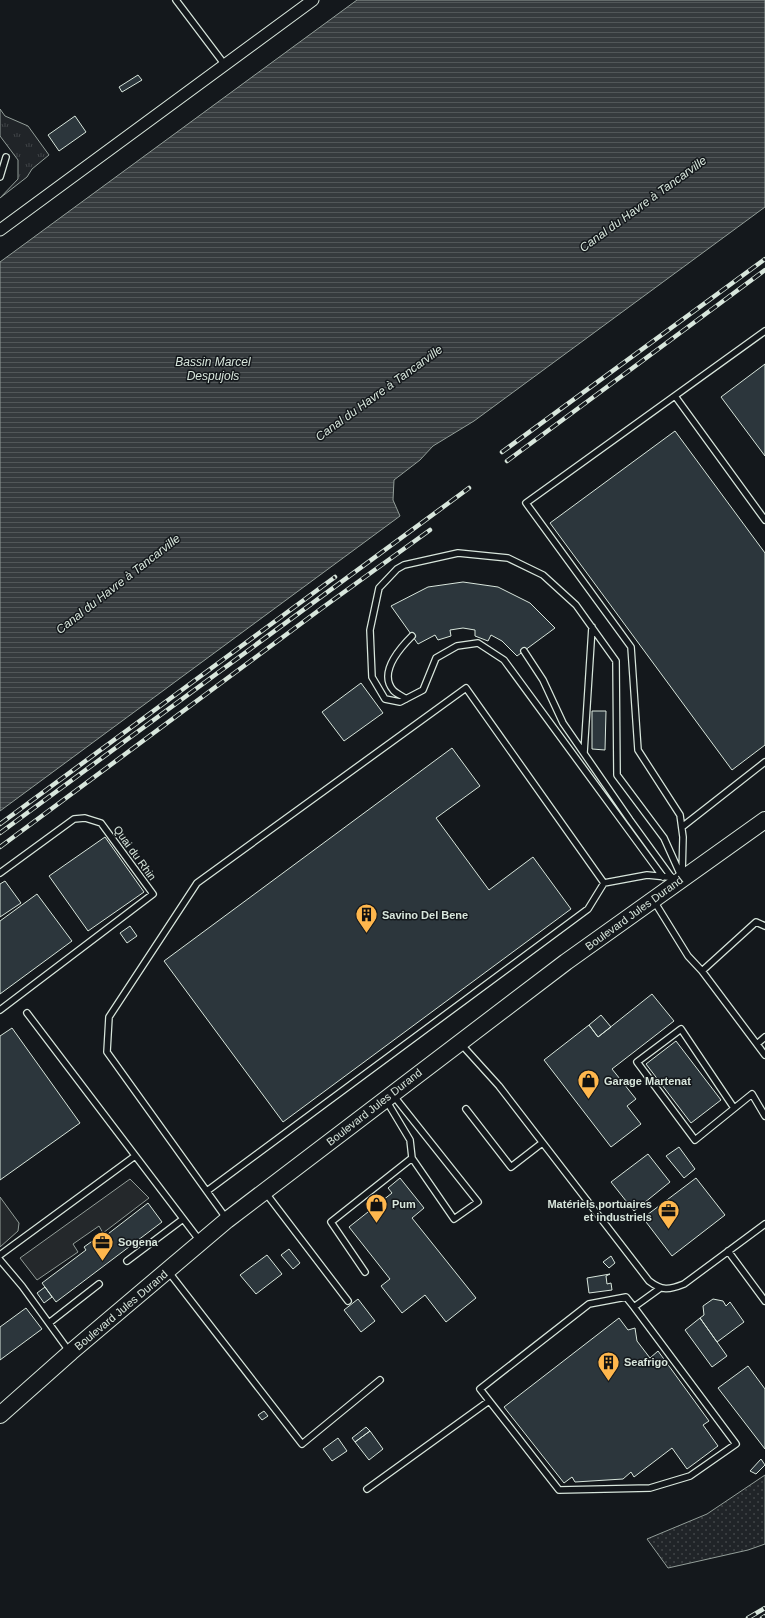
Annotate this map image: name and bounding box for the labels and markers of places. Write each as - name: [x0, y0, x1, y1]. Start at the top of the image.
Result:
- building icon: Savino Del Bene: [354, 902, 380, 935]
- place label: Savino Del Bene: [382, 909, 468, 921]
- shop icon: Garage Martenat: [576, 1068, 602, 1101]
- place label: Garage Martenat: [604, 1075, 691, 1087]
- shop icon: Pum: [364, 1191, 390, 1224]
- office icon: Matériels portuaires et industriels: [655, 1197, 681, 1230]
- place label: Pum: [392, 1198, 416, 1210]
- place label: Matériels portuaires et industriels: [547, 1198, 652, 1223]
- office icon: Sogena: [89, 1229, 115, 1262]
- place label: Sogena: [118, 1236, 159, 1248]
- building icon: Seafrigo: [595, 1349, 621, 1382]
- place label: Seafrigo: [624, 1356, 668, 1368]

